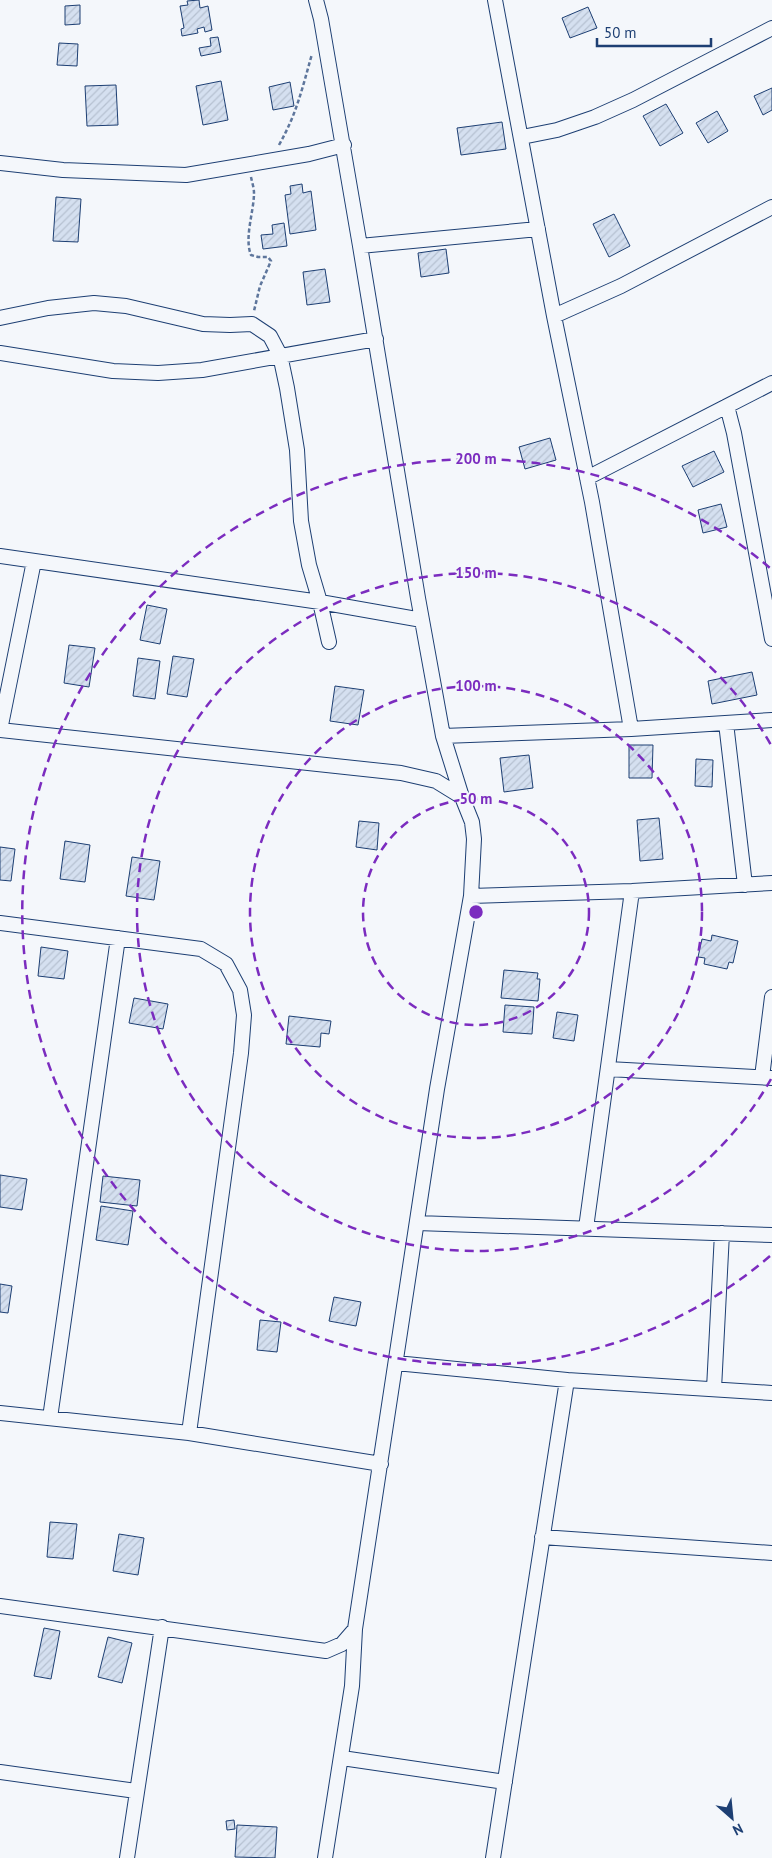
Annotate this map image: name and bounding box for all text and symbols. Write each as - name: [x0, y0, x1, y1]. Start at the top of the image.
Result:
- scale bar: [597, 15, 711, 47]
- text: 50 m: [604, 23, 637, 42]
- text: 200 m: [455, 449, 497, 468]
- text: 150 m: [455, 563, 497, 582]
- text: 100 m: [455, 676, 497, 695]
- text: 50 m: [460, 789, 492, 808]
- centre of rings: [467, 903, 485, 921]
- north arrow: [707, 1793, 757, 1843]
- text: N: [730, 1819, 746, 1840]

